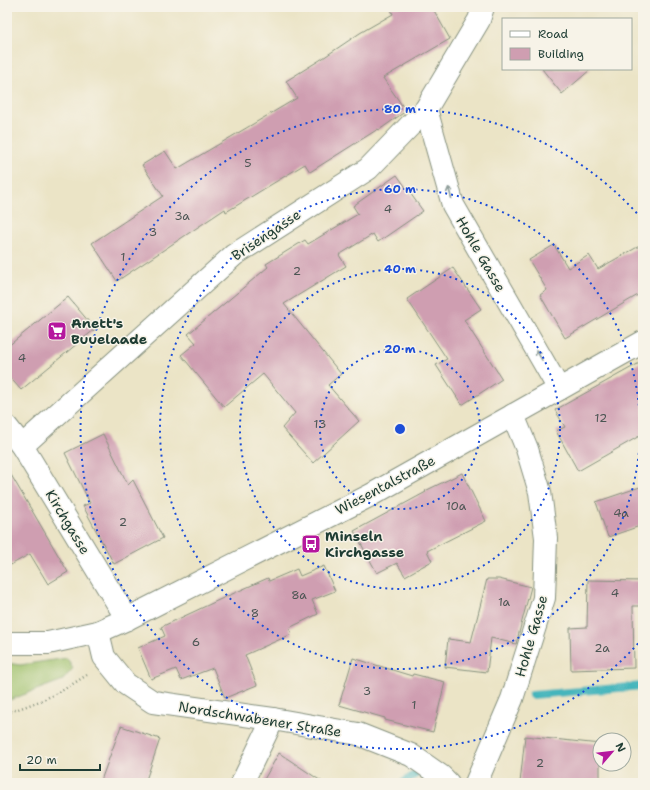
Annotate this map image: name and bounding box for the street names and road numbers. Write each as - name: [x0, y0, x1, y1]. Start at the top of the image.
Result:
- street label: Brisengasse: [228, 205, 304, 265]
- street label: Hohle Gasse: [452, 213, 510, 295]
- street label: Wiesentalstraße: [332, 451, 438, 519]
- street label: Kirchgasse: [42, 486, 94, 558]
- street label: Hohle Gasse: [511, 593, 551, 679]
- street label: Nordschwabener Straße: [177, 697, 343, 741]

